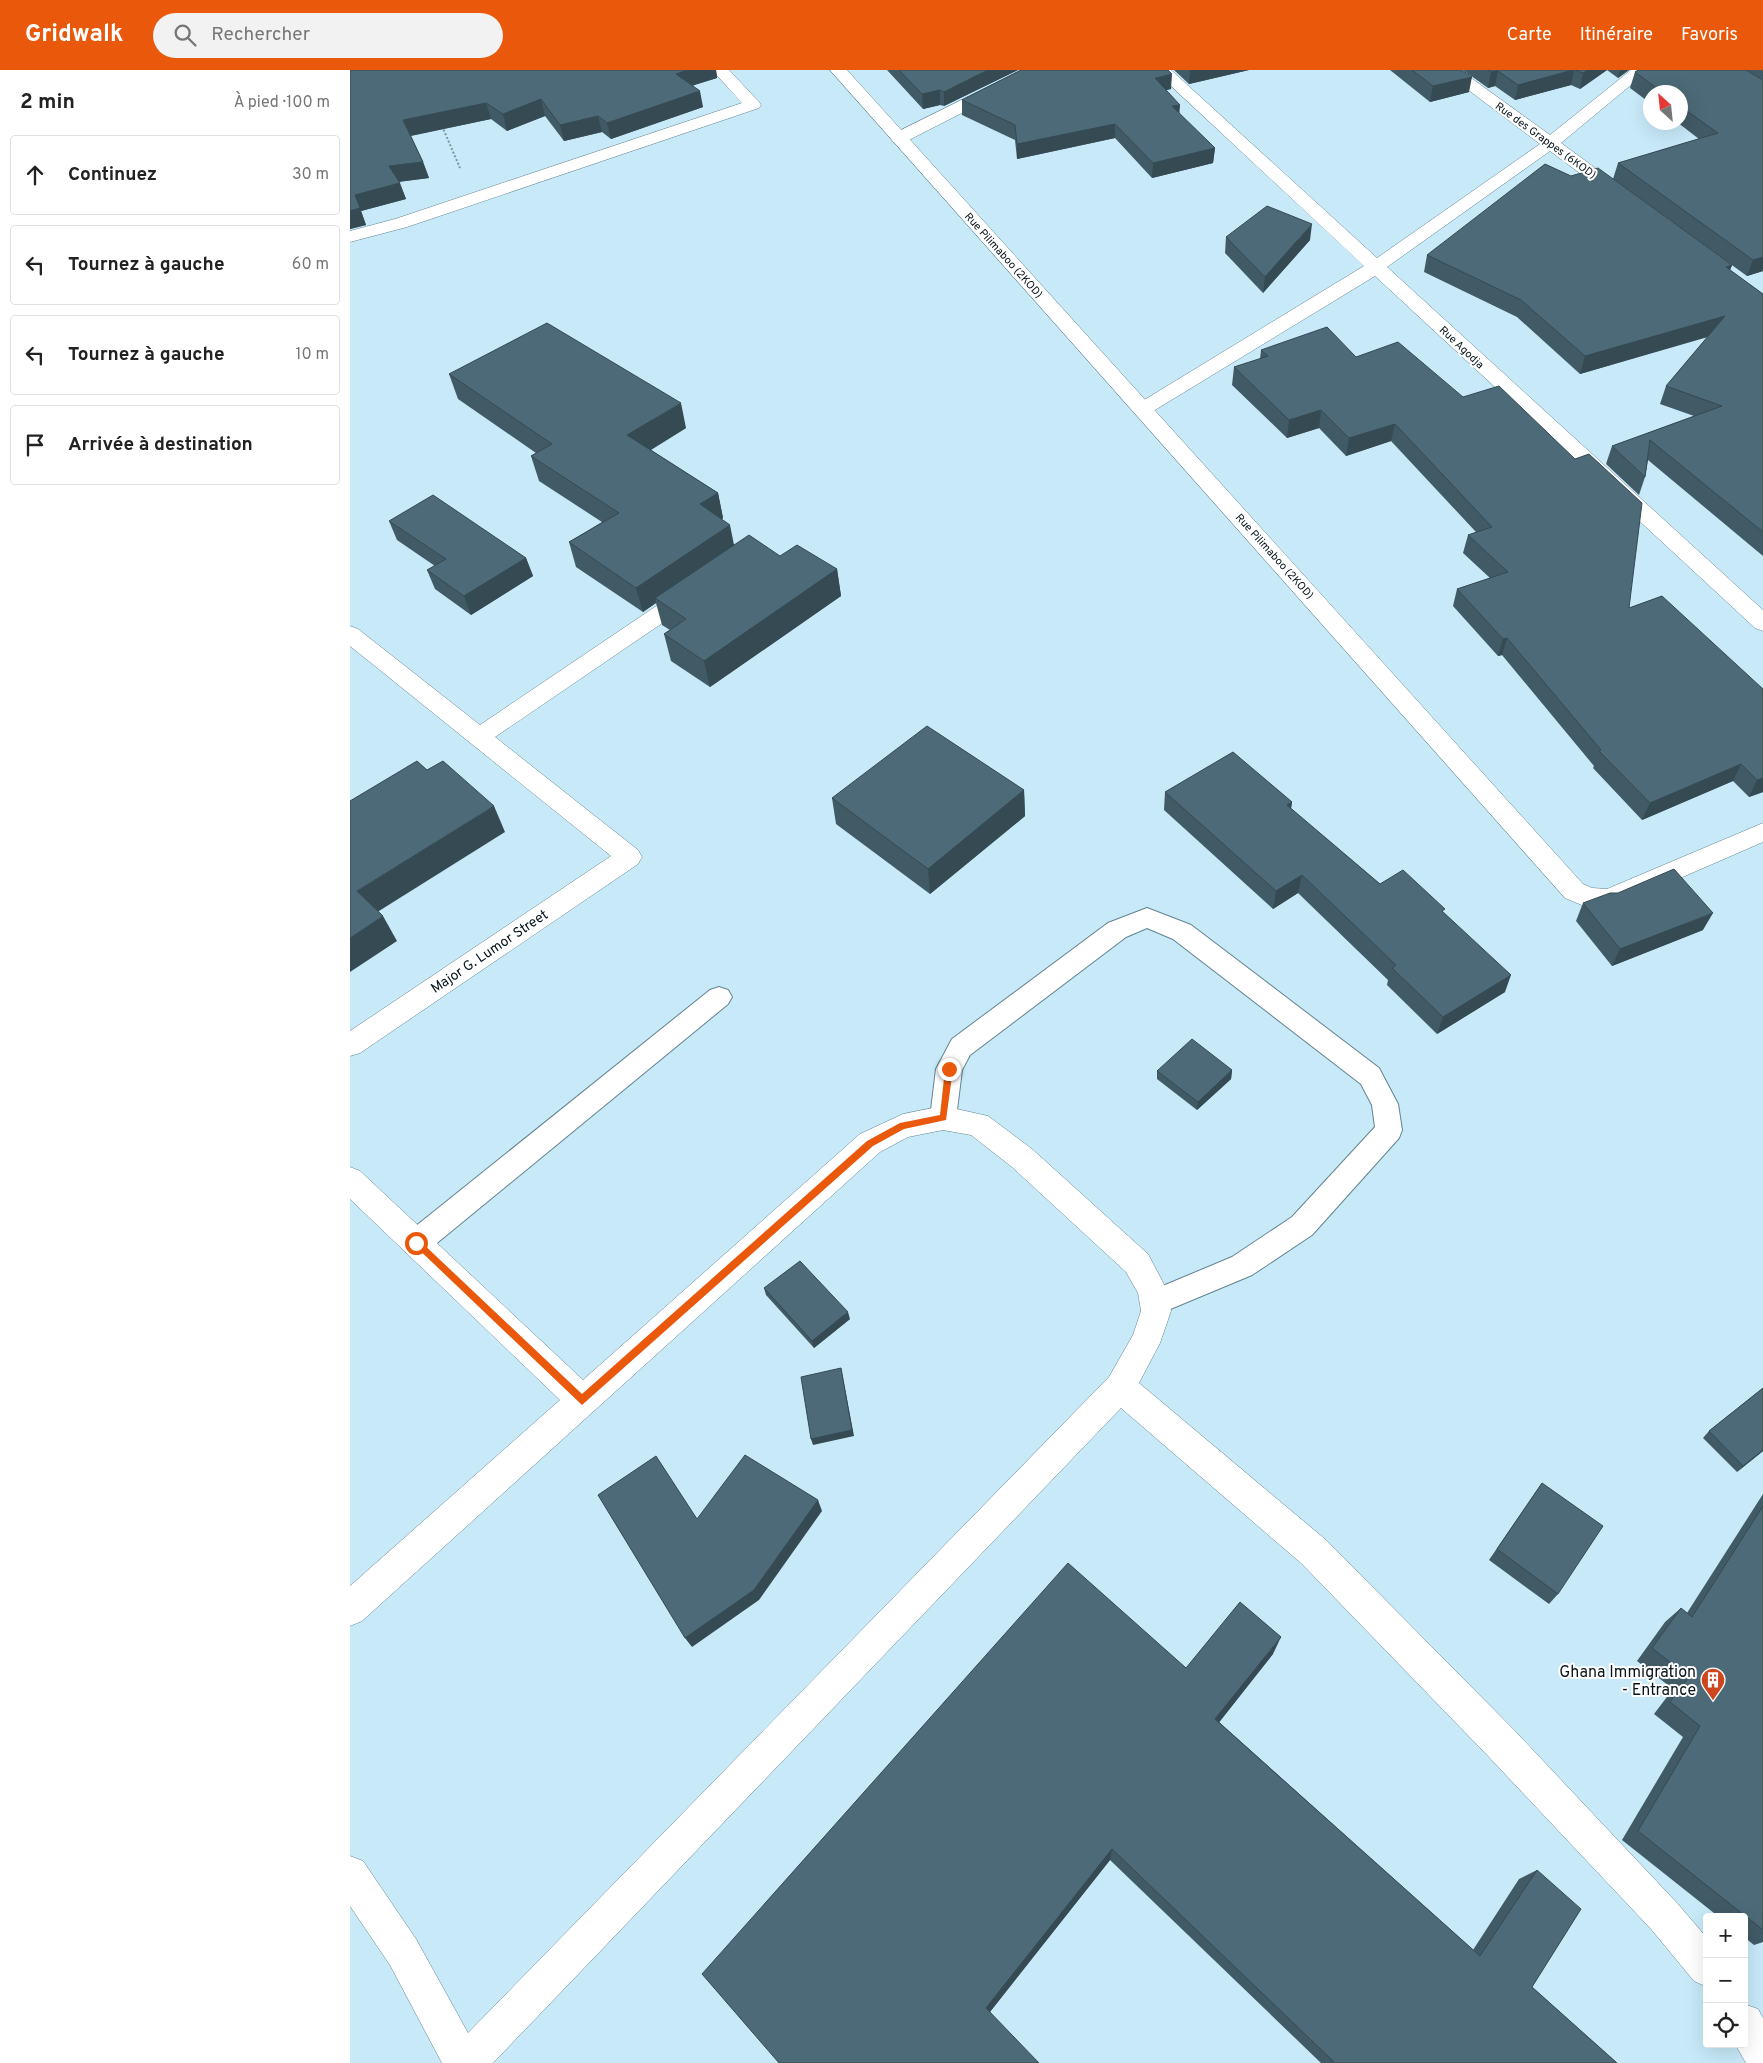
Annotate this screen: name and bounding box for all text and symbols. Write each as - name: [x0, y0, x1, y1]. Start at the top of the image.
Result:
- search box: [153, 13, 503, 58]
- text: Gridwalk: [25, 20, 123, 50]
- icon: search: [171, 21, 199, 49]
- text: Rechercher: [211, 23, 310, 47]
- text: Carte: [1507, 24, 1552, 47]
- text: Itinéraire: [1580, 24, 1653, 47]
- text: Favoris: [1681, 24, 1738, 47]
- north arrow: [1643, 85, 1688, 130]
- text: 2 min: [20, 89, 75, 116]
- text: À pied · 100 m: [234, 93, 330, 113]
- street label: Rue des Grappes (6KOD): [1492, 99, 1599, 182]
- icon: ahead: [21, 161, 49, 189]
- text: Continuez: [68, 163, 157, 187]
- text: 30 m: [292, 165, 329, 185]
- street label: Rue Pilimaboo (2KOD): [961, 210, 1045, 301]
- icon: left: [21, 251, 49, 279]
- text: Tournez à gauche: [68, 253, 225, 277]
- text: 60 m: [292, 255, 329, 275]
- street label: Rue Agodja: [1436, 323, 1487, 372]
- icon: left: [21, 341, 49, 369]
- text: Tournez à gauche: [68, 343, 225, 367]
- text: 10 m: [295, 345, 329, 365]
- icon: arrive: [21, 431, 49, 459]
- text: Arrivée à destination: [68, 433, 253, 457]
- street label: Rue Pilimaboo (2KOD): [1232, 511, 1316, 602]
- street label: Major G. Lumor Street: [428, 907, 552, 998]
- route end: [938, 1058, 961, 1081]
- route start: [405, 1232, 428, 1255]
- place label: Ghana Immigration - Entrance: [1559, 1663, 1696, 1701]
- building icon: Ghana Immigration - Entrance: [1700, 1667, 1726, 1701]
- map controls: [1703, 1913, 1748, 2048]
- button: +: [1703, 1913, 1748, 1958]
- button: −: [1703, 1958, 1748, 2003]
- button: locate: [1703, 2003, 1748, 2048]

